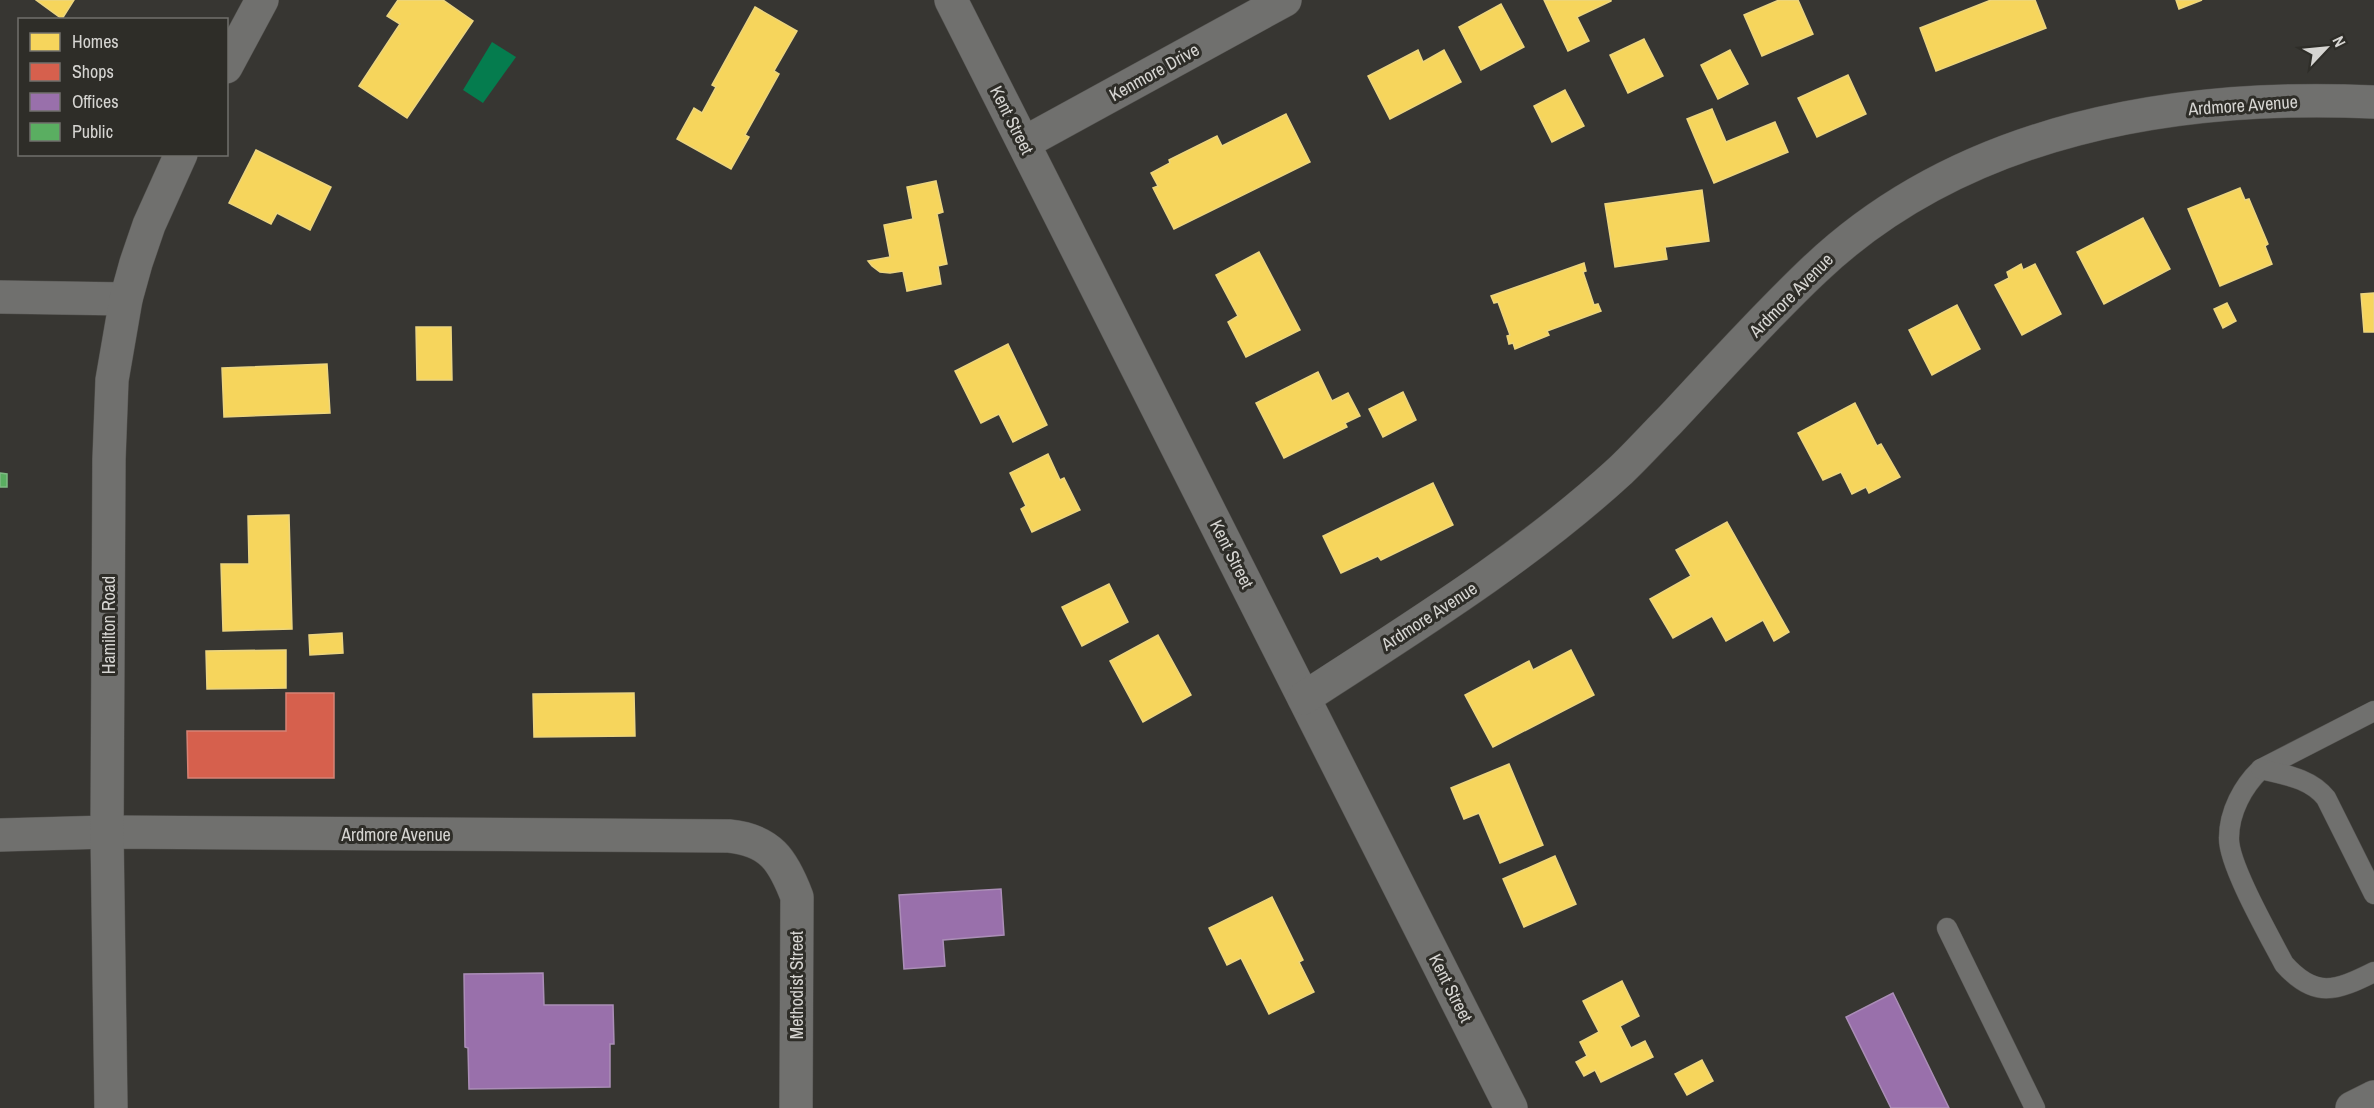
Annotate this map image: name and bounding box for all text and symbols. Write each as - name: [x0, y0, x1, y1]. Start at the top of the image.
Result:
- legend: [18, 18, 228, 156]
- north arrow: [2296, 18, 2356, 78]
- text: Homes: [72, 29, 119, 54]
- text: N: [2328, 32, 2351, 51]
- street label: Kenmore Drive: [1105, 37, 1203, 107]
- text: Shops: [72, 59, 114, 84]
- street label: Kent Street: [984, 81, 1040, 159]
- text: Offices: [72, 89, 119, 114]
- street label: Ardmore Avenue: [2186, 89, 2299, 121]
- text: Public: [72, 119, 113, 144]
- street label: Ardmore Avenue: [1743, 247, 1839, 343]
- street label: Kent Street: [1204, 515, 1260, 593]
- street label: Hamilton Road: [96, 576, 121, 674]
- street label: Ardmore Avenue: [1375, 576, 1482, 657]
- street label: Ardmore Avenue: [340, 822, 451, 847]
- street label: Methodist Street: [784, 931, 809, 1039]
- street label: Kent Street: [1423, 949, 1479, 1027]

